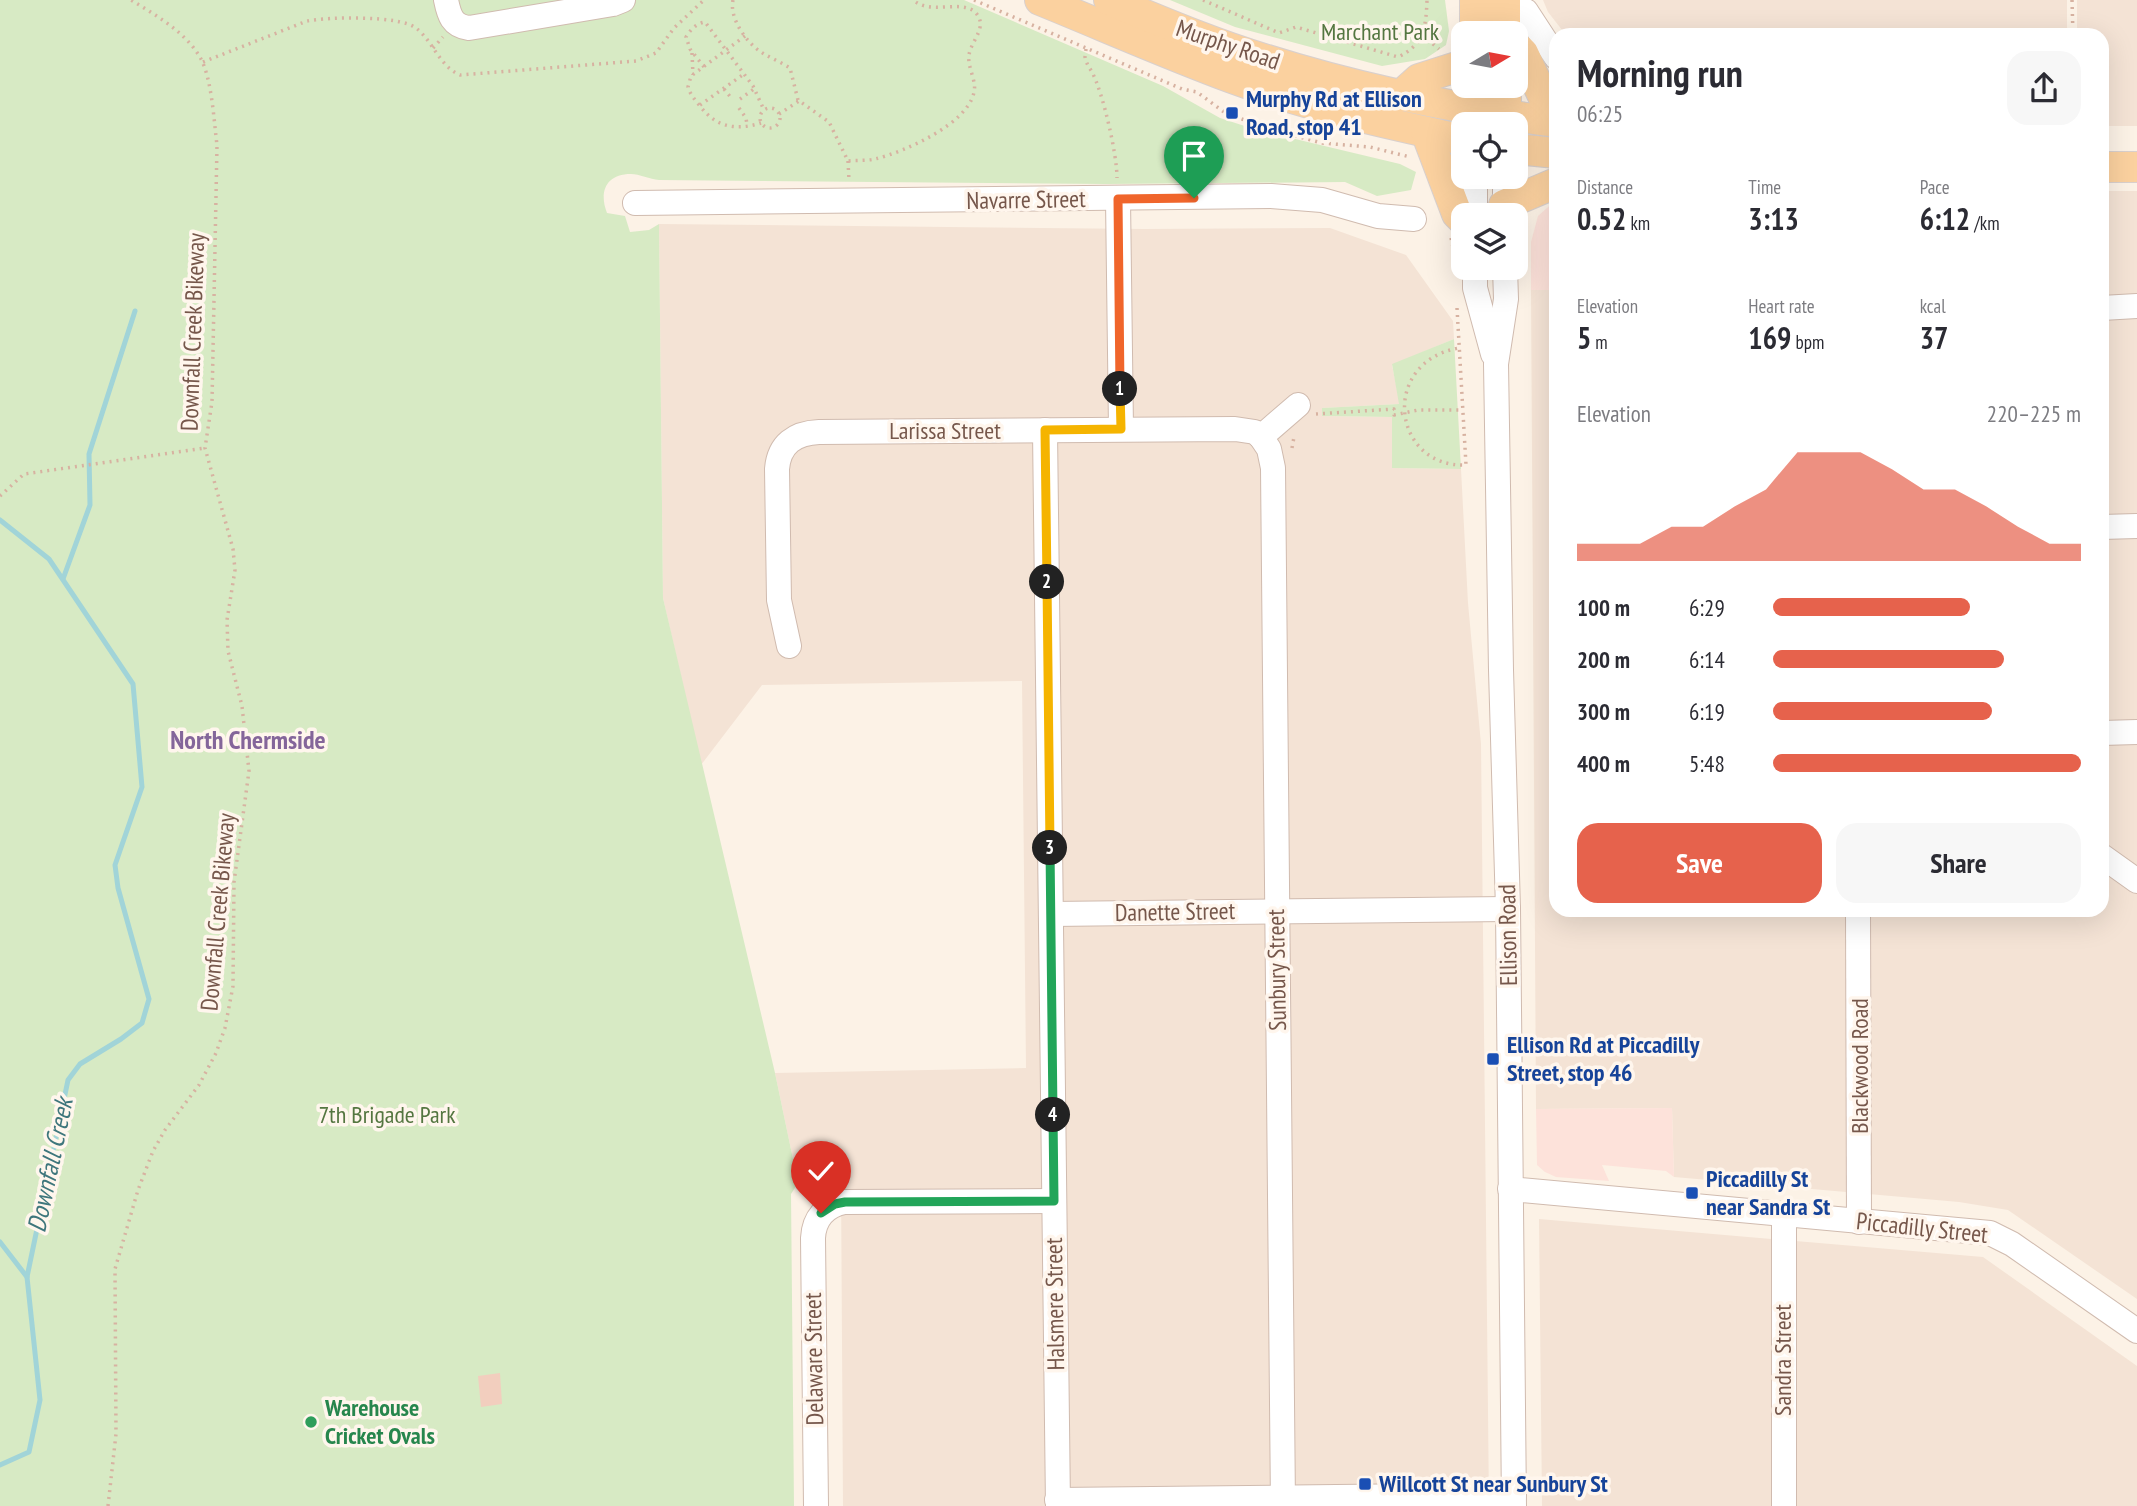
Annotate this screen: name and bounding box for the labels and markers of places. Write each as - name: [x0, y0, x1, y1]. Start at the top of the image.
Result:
- place label: Murphy Rd at Ellison Road, stop 41: [1246, 83, 1422, 142]
- marker: Murphy Rd at Ellison Road, stop 41: [1224, 105, 1240, 121]
- pin: [1164, 126, 1224, 198]
- pin: 1: [1102, 372, 1138, 406]
- pin: 2: [1030, 564, 1064, 600]
- pin: 3: [1032, 830, 1068, 866]
- place label: Ellison Rd at Piccadilly Street, stop 46: [1507, 1029, 1700, 1088]
- marker: Ellison Rd at Piccadilly Street, stop 46: [1485, 1051, 1501, 1067]
- pin: 4: [1036, 1098, 1070, 1132]
- pin: [791, 1141, 851, 1213]
- place label: Piccadilly St near Sandra St: [1706, 1163, 1830, 1222]
- marker: Piccadilly St near Sandra St: [1684, 1185, 1700, 1201]
- place label: Warehouse Cricket Ovals: [324, 1392, 435, 1451]
- marker: Warehouse Cricket Ovals: [303, 1414, 319, 1430]
- place label: Willcott St near Sunbury St: [1378, 1468, 1608, 1499]
- marker: Willcott St near Sunbury St: [1357, 1476, 1373, 1492]

